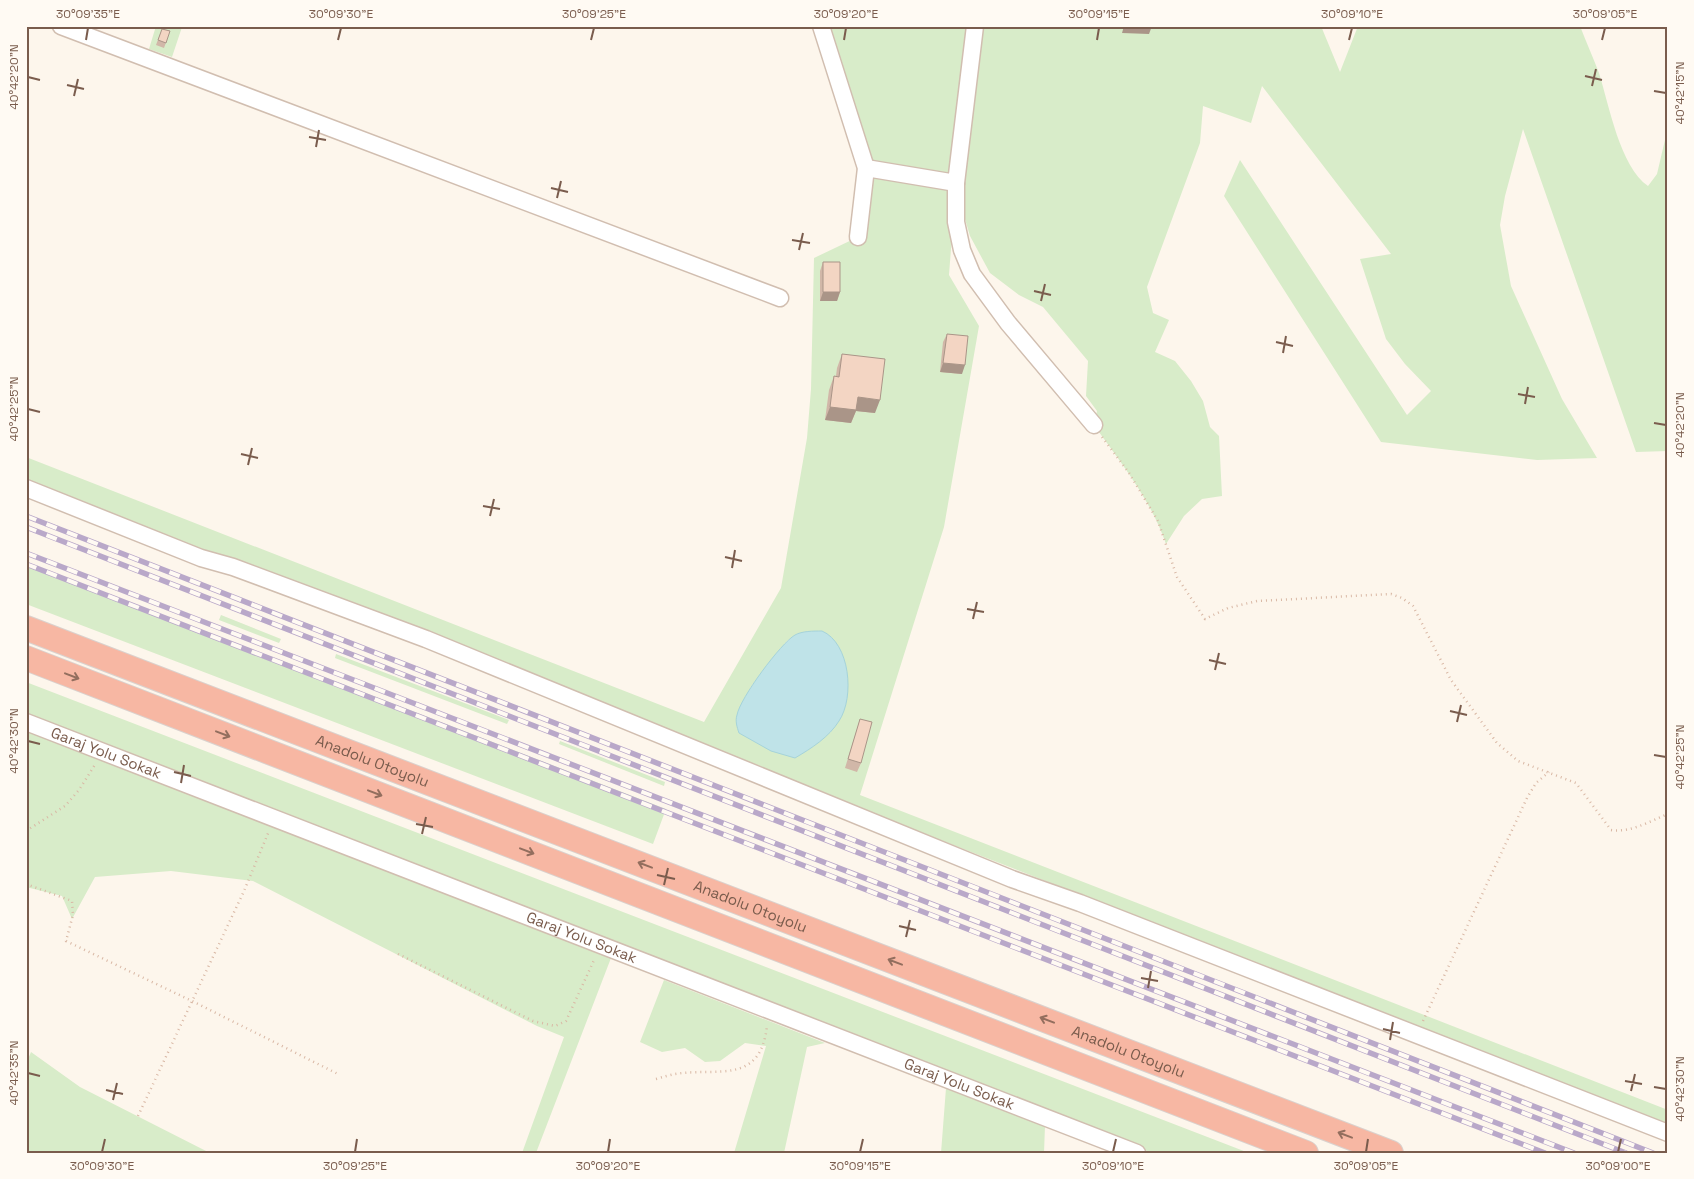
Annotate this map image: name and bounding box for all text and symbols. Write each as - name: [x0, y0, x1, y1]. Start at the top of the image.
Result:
- text: 30°09'35"E: [56, 6, 120, 22]
- text: 30°09'30"E: [309, 6, 373, 22]
- text: 30°09'25"E: [562, 6, 626, 22]
- text: 30°09'20"E: [814, 6, 878, 22]
- text: 30°09'15"E: [1068, 6, 1130, 22]
- text: 30°09'10"E: [1321, 6, 1383, 22]
- text: 30°09'05"E: [1573, 6, 1637, 22]
- text: 40°42'20"N: [6, 44, 22, 110]
- text: 40°42'15"N: [1672, 62, 1688, 124]
- text: 40°42'25"N: [6, 376, 22, 442]
- text: 40°42'20"N: [1672, 392, 1688, 458]
- one-way arrow: [64, 672, 79, 681]
- text: 40°42'30"N: [6, 708, 22, 774]
- street label: Garaj Yolu Sokak: [48, 723, 164, 783]
- text: 40°42'25"N: [1672, 724, 1688, 790]
- street label: Anadolu Otoyolu: [313, 730, 432, 791]
- one-way arrow: [216, 731, 231, 740]
- one-way arrow: [367, 789, 382, 798]
- one-way arrow: [519, 848, 534, 857]
- one-way arrow: [638, 860, 653, 869]
- street label: Anadolu Otoyolu: [691, 876, 810, 937]
- street label: Garaj Yolu Sokak: [524, 907, 640, 967]
- one-way arrow: [888, 956, 903, 966]
- one-way arrow: [1040, 1015, 1055, 1024]
- street label: Anadolu Otoyolu: [1069, 1021, 1188, 1082]
- text: 40°42'35"N: [6, 1040, 22, 1106]
- street label: Garaj Yolu Sokak: [901, 1054, 1017, 1114]
- text: 40°42'30"N: [1672, 1056, 1688, 1122]
- one-way arrow: [1338, 1130, 1353, 1139]
- text: 30°09'30"E: [70, 1158, 134, 1174]
- text: 30°09'25"E: [323, 1158, 387, 1174]
- text: 30°09'20"E: [576, 1158, 640, 1174]
- text: 30°09'15"E: [829, 1158, 891, 1174]
- text: 30°09'10"E: [1082, 1158, 1144, 1174]
- text: 30°09'05"E: [1334, 1158, 1398, 1174]
- text: 30°09'00"E: [1586, 1158, 1651, 1174]

